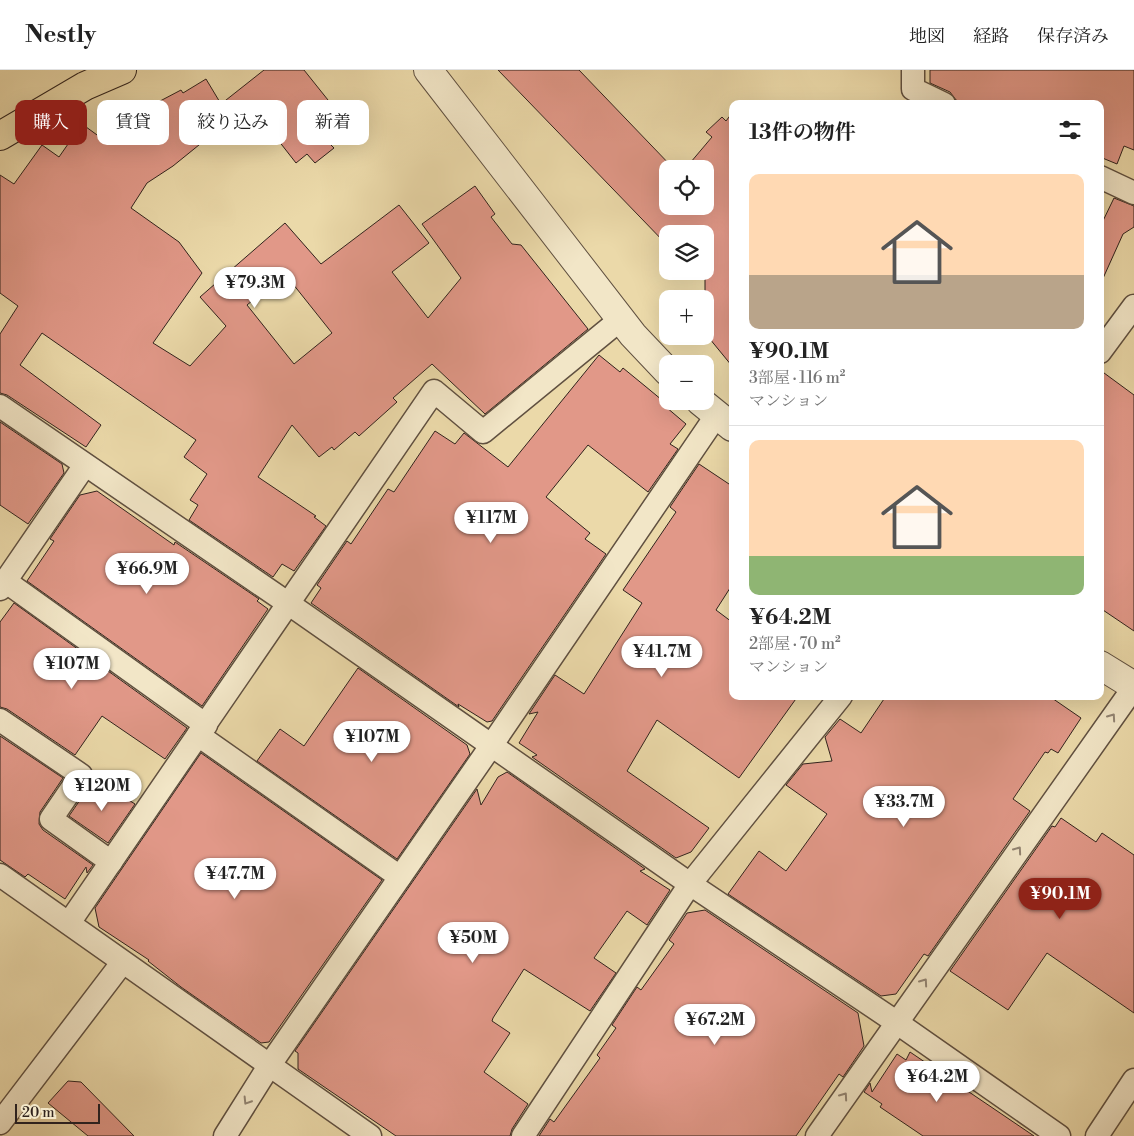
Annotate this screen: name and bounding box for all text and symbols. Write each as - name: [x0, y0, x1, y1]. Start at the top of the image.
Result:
- text: Nestly: [25, 20, 96, 50]
- text: 地図: [909, 25, 945, 48]
- text: 経路: [973, 25, 1009, 48]
- text: 保存済み: [1037, 25, 1109, 48]
- chip: 購入: [15, 100, 87, 145]
- chip: 賃貸: [97, 100, 169, 145]
- chip: 絞り込み: [179, 100, 287, 145]
- chip: 新着: [297, 100, 369, 145]
- icon: filters: [1056, 116, 1084, 144]
- text: 13件の物件: [749, 120, 856, 146]
- map controls: [659, 160, 714, 410]
- button: locate: [659, 160, 714, 215]
- icon: home: [872, 207, 962, 297]
- button: layers: [659, 225, 714, 280]
- pin: ¥79.3M: [214, 266, 296, 309]
- text: ¥79.3M: [225, 273, 285, 293]
- button: +: [659, 290, 714, 345]
- text: ¥90.1M: [749, 339, 829, 365]
- button: −: [659, 355, 714, 410]
- text: 3部屋 · 116 m²: [749, 368, 845, 388]
- text: マンション: [749, 391, 828, 411]
- icon: home: [872, 472, 962, 562]
- pin: ¥117M: [456, 502, 526, 544]
- text: ¥117M: [465, 508, 517, 528]
- pin: ¥66.9M: [106, 552, 188, 595]
- text: ¥66.9M: [116, 559, 178, 579]
- text: ¥64.2M: [749, 605, 831, 631]
- text: 2部屋 · 70 m²: [749, 634, 841, 654]
- pin: ¥41.7M: [621, 636, 703, 678]
- text: ¥41.7M: [632, 642, 692, 662]
- pin: ¥107M: [37, 648, 107, 690]
- text: ¥107M: [44, 654, 100, 674]
- text: マンション: [749, 657, 828, 677]
- one-way arrow: [1107, 714, 1115, 723]
- pin: ¥107M: [337, 720, 407, 763]
- text: ¥107M: [344, 727, 400, 747]
- pin: ¥120M: [67, 770, 137, 812]
- text: ¥120M: [74, 776, 130, 796]
- pin: ¥33.7M: [863, 786, 945, 828]
- text: ¥33.7M: [874, 792, 934, 812]
- one-way arrow: [1013, 847, 1021, 856]
- pin: ¥47.7M: [194, 858, 276, 900]
- text: ¥47.7M: [205, 864, 265, 884]
- pin: ¥90.1M: [1019, 878, 1101, 920]
- text: ¥90.1M: [1030, 884, 1091, 904]
- pin: ¥50M: [443, 922, 503, 964]
- text: ¥50M: [449, 928, 497, 948]
- one-way arrow: [919, 979, 927, 988]
- pin: ¥67.2M: [674, 1004, 756, 1046]
- text: ¥67.2M: [685, 1010, 745, 1030]
- pin: ¥64.2M: [896, 1060, 978, 1103]
- text: ¥64.2M: [906, 1067, 968, 1087]
- one-way arrow: [838, 1092, 847, 1102]
- one-way arrow: [243, 1096, 253, 1105]
- scale bar: [15, 1101, 100, 1124]
- text: 20 m: [22, 1104, 54, 1122]

